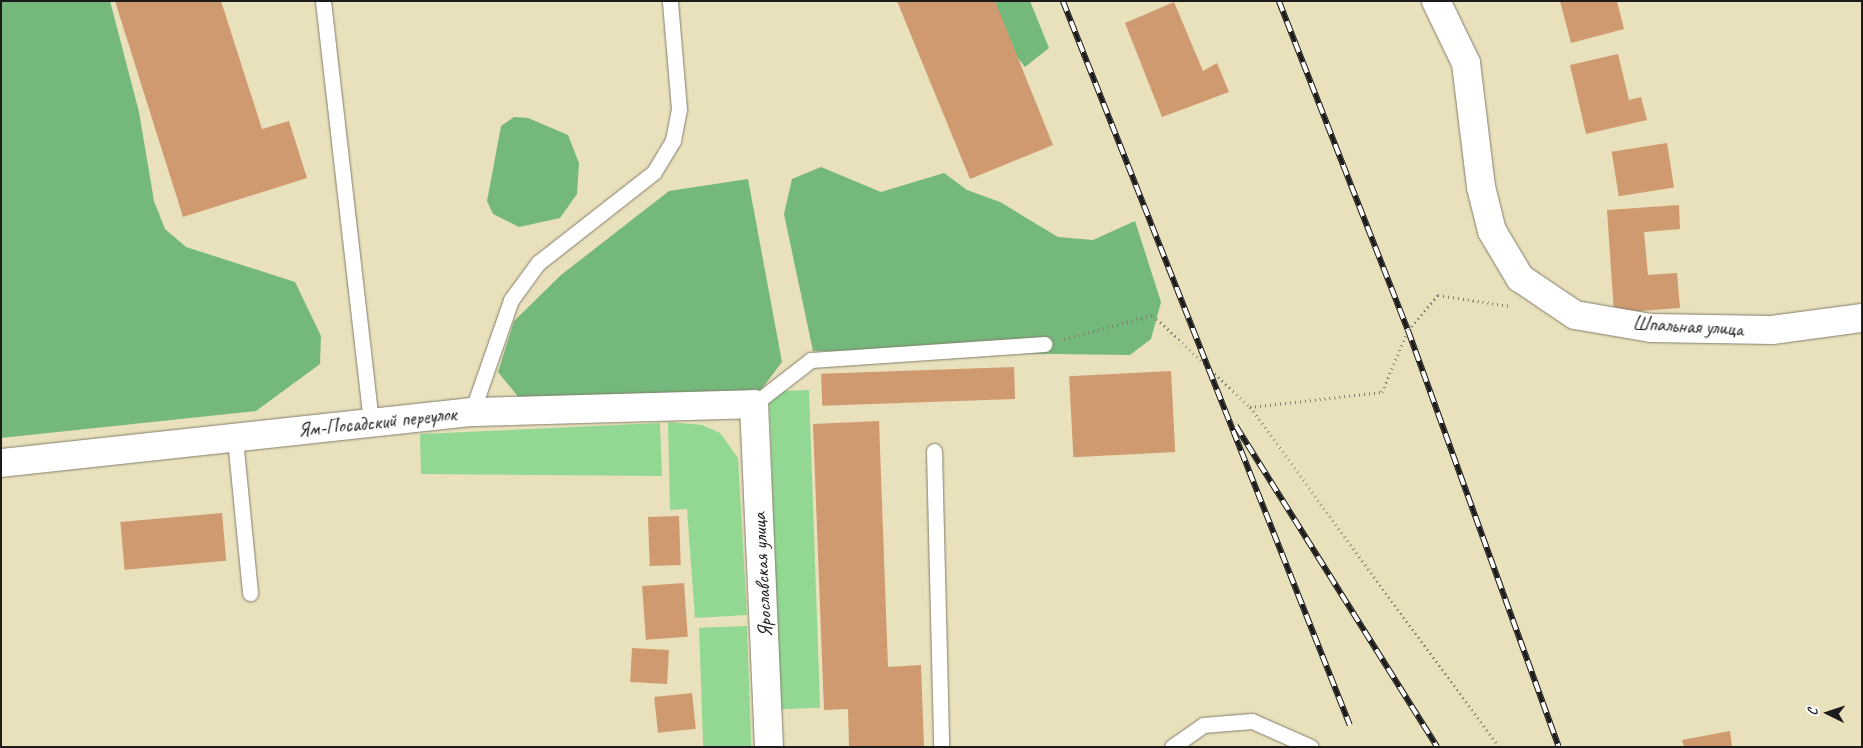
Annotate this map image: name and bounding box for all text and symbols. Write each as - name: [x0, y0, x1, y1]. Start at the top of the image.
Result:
- street label: Шпальная улица: [1632, 311, 1744, 341]
- street label: Ям-Посадский переулок: [297, 402, 457, 442]
- street label: Ярославская улица: [747, 511, 777, 639]
- north arrow: [1803, 688, 1853, 738]
- text: С: [1804, 708, 1821, 716]

